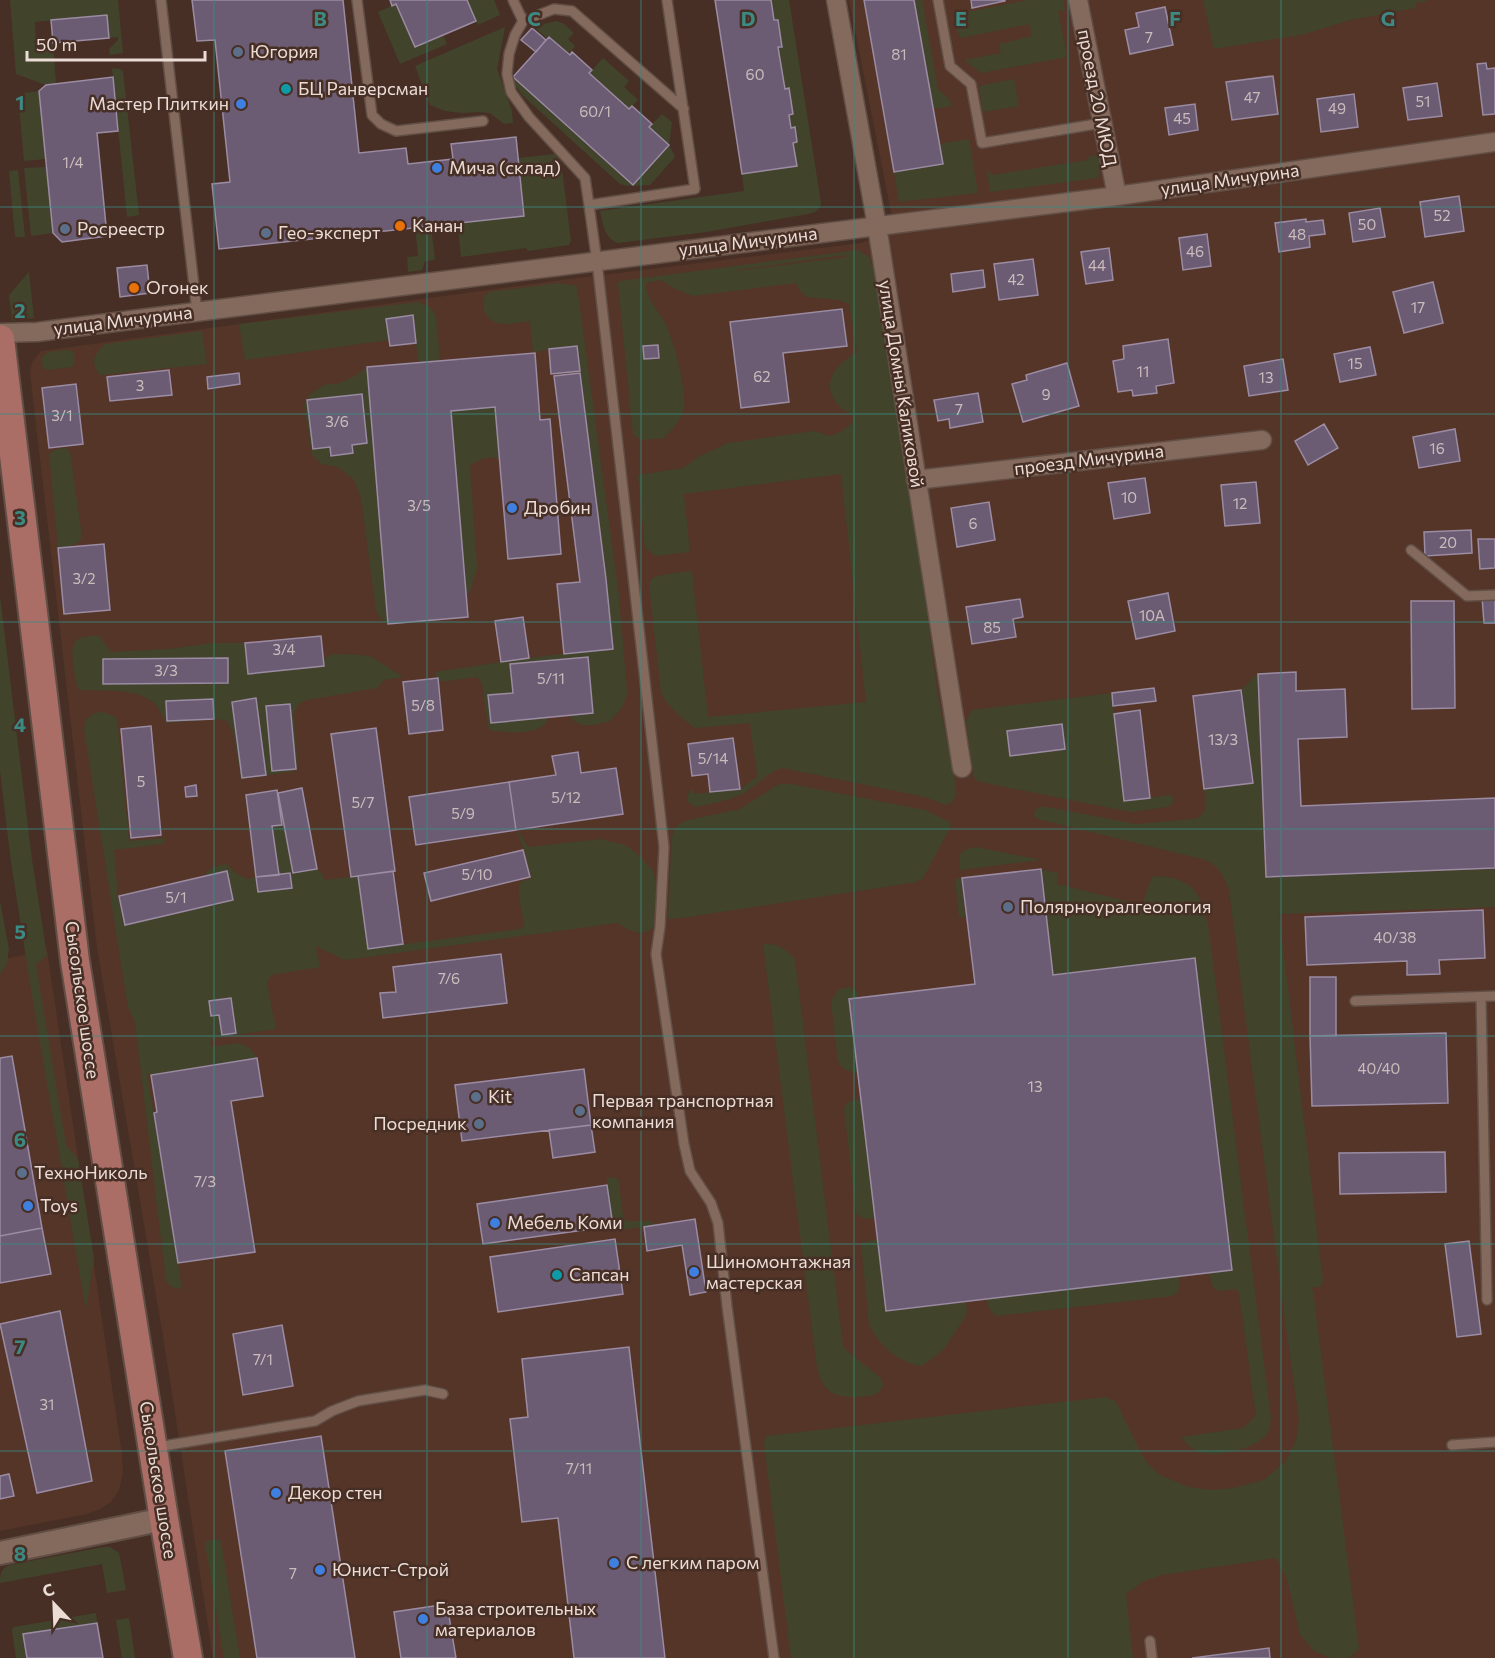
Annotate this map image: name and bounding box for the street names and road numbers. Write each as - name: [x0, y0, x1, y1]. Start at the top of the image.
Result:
- street label: проезд 20 МЮД: [1074, 27, 1122, 168]
- street label: улица Мичурина: [1159, 158, 1300, 200]
- street label: улица Мичурина: [677, 222, 818, 260]
- street label: улица Домны Каликовой: [875, 279, 929, 489]
- street label: улица Мичурина: [52, 301, 193, 339]
- street label: проезд Мичурина: [1013, 439, 1165, 479]
- street label: Сысольское шоссе: [61, 919, 105, 1080]
- street label: Сысольское шоссе: [136, 1399, 182, 1560]

